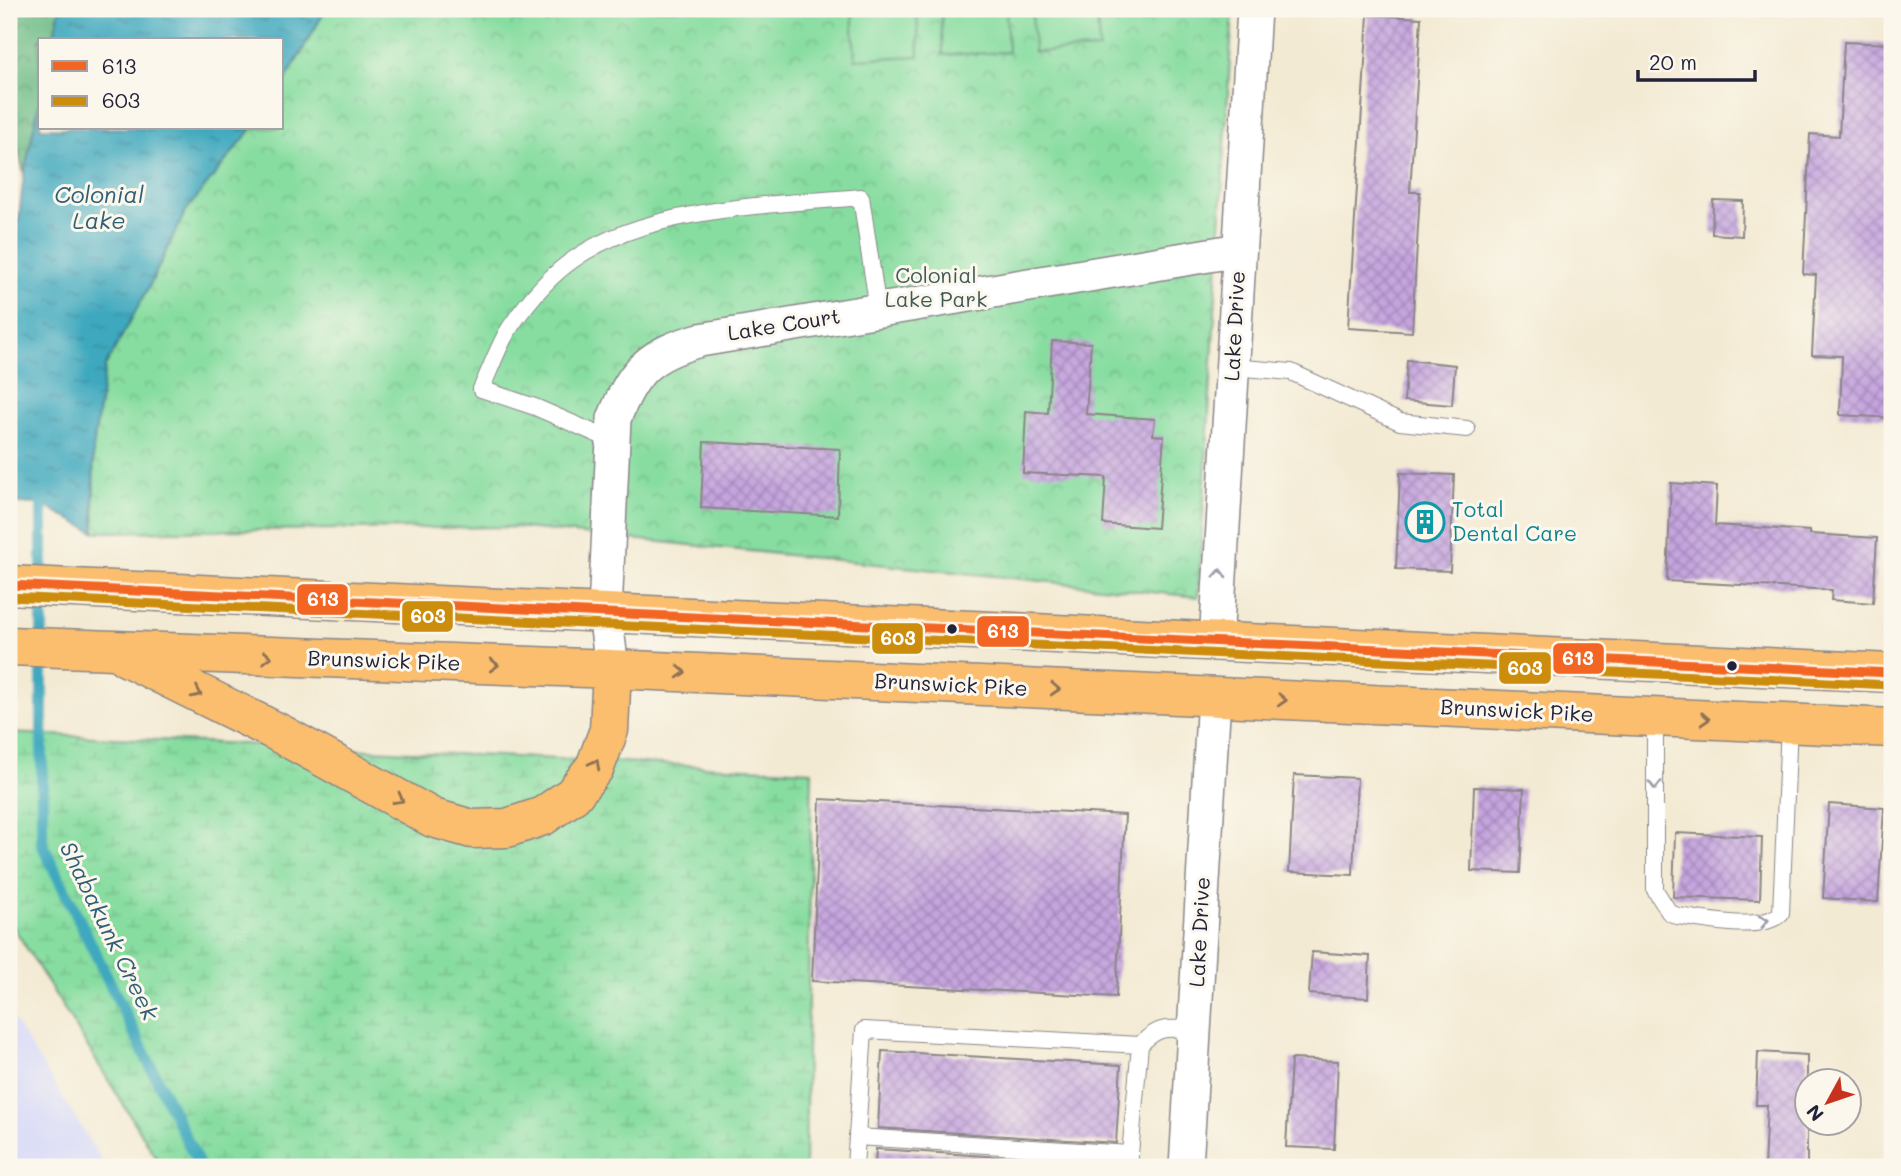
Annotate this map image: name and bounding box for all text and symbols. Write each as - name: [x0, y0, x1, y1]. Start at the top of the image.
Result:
- legend: [38, 38, 284, 130]
- scale bar: [1638, 38, 1756, 82]
- text: 20 m: [1649, 48, 1697, 75]
- text: 613: [102, 52, 136, 79]
- text: 603: [102, 86, 140, 113]
- water label: Colonial Lake: [54, 179, 144, 235]
- park label: Colonial Lake Park: [885, 261, 987, 312]
- street label: Lake Drive: [1217, 270, 1250, 382]
- street label: Lake Court: [725, 301, 842, 346]
- place label: Total Dental Care: [1452, 495, 1577, 546]
- building icon: Total Dental Care: [1404, 501, 1446, 543]
- one-way arrow: [1213, 569, 1228, 580]
- line badge: 613: [296, 583, 349, 616]
- text: 613: [307, 586, 339, 611]
- line badge: 603: [401, 600, 454, 633]
- text: 603: [410, 603, 446, 628]
- line badge: 613: [976, 615, 1030, 648]
- text: 613: [987, 618, 1019, 643]
- line badge: 603: [871, 622, 924, 655]
- unlabelled marker: [945, 622, 959, 636]
- text: 603: [880, 625, 916, 650]
- line badge: 613: [1552, 642, 1605, 675]
- street label: Brunswick Pike: [307, 643, 461, 676]
- text: 613: [1562, 645, 1594, 670]
- one-way arrow: [262, 649, 273, 664]
- line badge: 603: [1498, 651, 1552, 685]
- text: 603: [1507, 655, 1543, 680]
- one-way arrow: [489, 657, 500, 672]
- unlabelled marker: [1725, 659, 1739, 673]
- one-way arrow: [675, 665, 686, 680]
- street label: Brunswick Pike: [874, 666, 1028, 701]
- one-way arrow: [1050, 682, 1061, 697]
- one-way arrow: [190, 684, 202, 698]
- one-way arrow: [1276, 692, 1287, 707]
- street label: Brunswick Pike: [1440, 692, 1594, 727]
- one-way arrow: [1699, 712, 1710, 727]
- one-way arrow: [586, 758, 600, 771]
- one-way arrow: [1647, 781, 1663, 791]
- one-way arrow: [391, 791, 404, 804]
- water label: Shabakunk Creek: [54, 836, 166, 1025]
- street label: Lake Drive: [1182, 876, 1215, 988]
- one-way arrow: [1758, 915, 1770, 930]
- north arrow: [1792, 1068, 1862, 1138]
- text: N: [1800, 1100, 1829, 1127]

